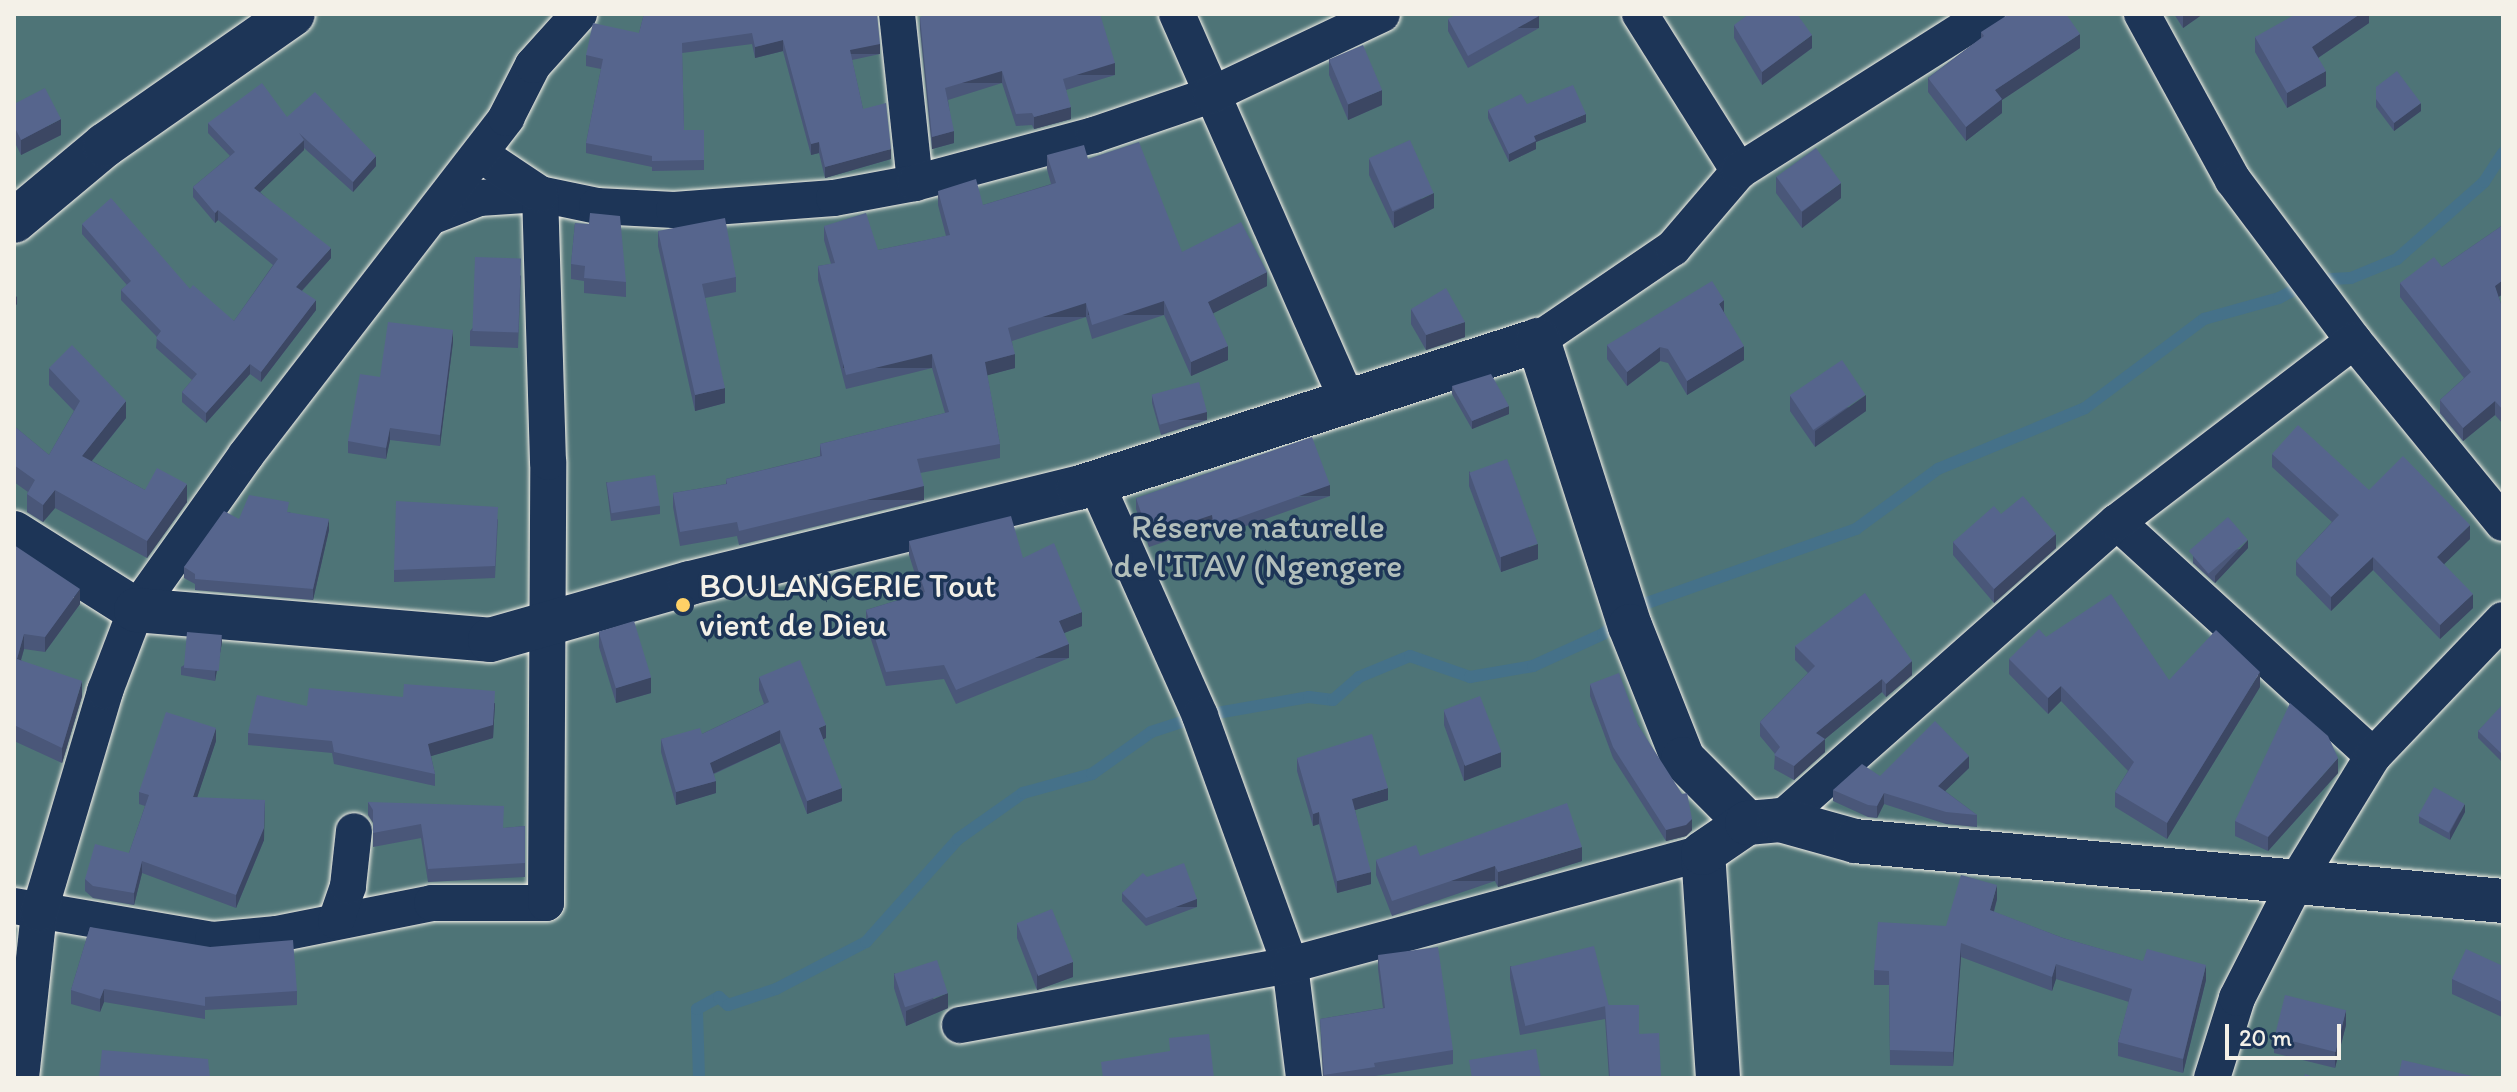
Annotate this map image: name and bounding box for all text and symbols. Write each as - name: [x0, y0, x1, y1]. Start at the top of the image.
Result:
- park label: Réserve naturelle de l'ITAV (Ngengere: [1114, 506, 1402, 586]
- place label: BOULANGERIE Tout vient de Dieu: [699, 565, 993, 644]
- marker: BOULANGERIE Tout vient de Dieu: [674, 596, 692, 614]
- scale bar: [2229, 1008, 2345, 1058]
- text: 20 m: [2239, 1023, 2292, 1052]

